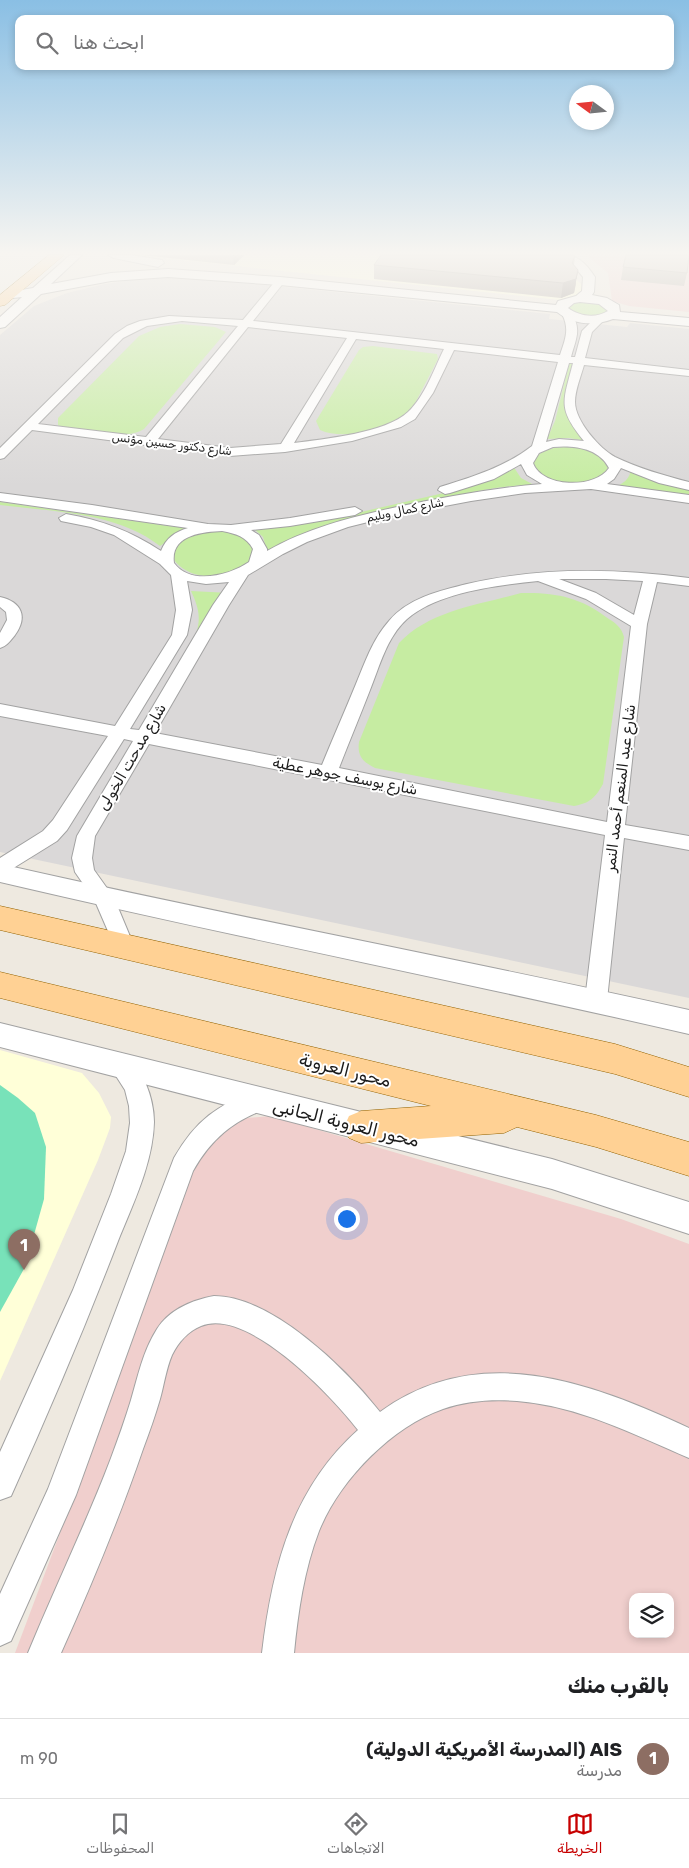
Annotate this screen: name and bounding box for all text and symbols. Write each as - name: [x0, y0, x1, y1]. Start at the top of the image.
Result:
- search box: [15, 15, 674, 70]
- icon: search: [33, 29, 61, 57]
- text: ابحث هنا: [73, 31, 145, 54]
- north arrow: [569, 85, 614, 130]
- street label: شارع دكتور حسين مؤنس: [111, 430, 233, 460]
- street label: شارع كمال ويليم: [365, 495, 445, 527]
- street label: شارع مدحت الخولى: [94, 700, 172, 815]
- street label: شارع عبد المنعم أحمد النمر: [601, 703, 641, 874]
- street label: شارع يوسف جوهر عطية: [271, 753, 419, 801]
- street label: محور العروبة: [297, 1048, 393, 1092]
- street label: محور العروبة الجانبى: [271, 1094, 421, 1152]
- your location: [334, 1206, 360, 1232]
- pin: 1: [8, 1229, 40, 1270]
- map controls: [629, 1593, 674, 1638]
- button: layers: [629, 1593, 674, 1638]
- text: بالقرب منك: [568, 1673, 669, 1698]
- text: AIS (المدرسة الأمريكية الدولية): [366, 1738, 622, 1761]
- text: 90 m: [20, 1749, 58, 1768]
- text: 1: [649, 1749, 657, 1768]
- text: مدرسة: [577, 1761, 622, 1780]
- tab: المحفوظات: [86, 1810, 154, 1857]
- tab: الاتجاهات: [327, 1810, 384, 1857]
- tab: الخريطة: [557, 1810, 603, 1857]

